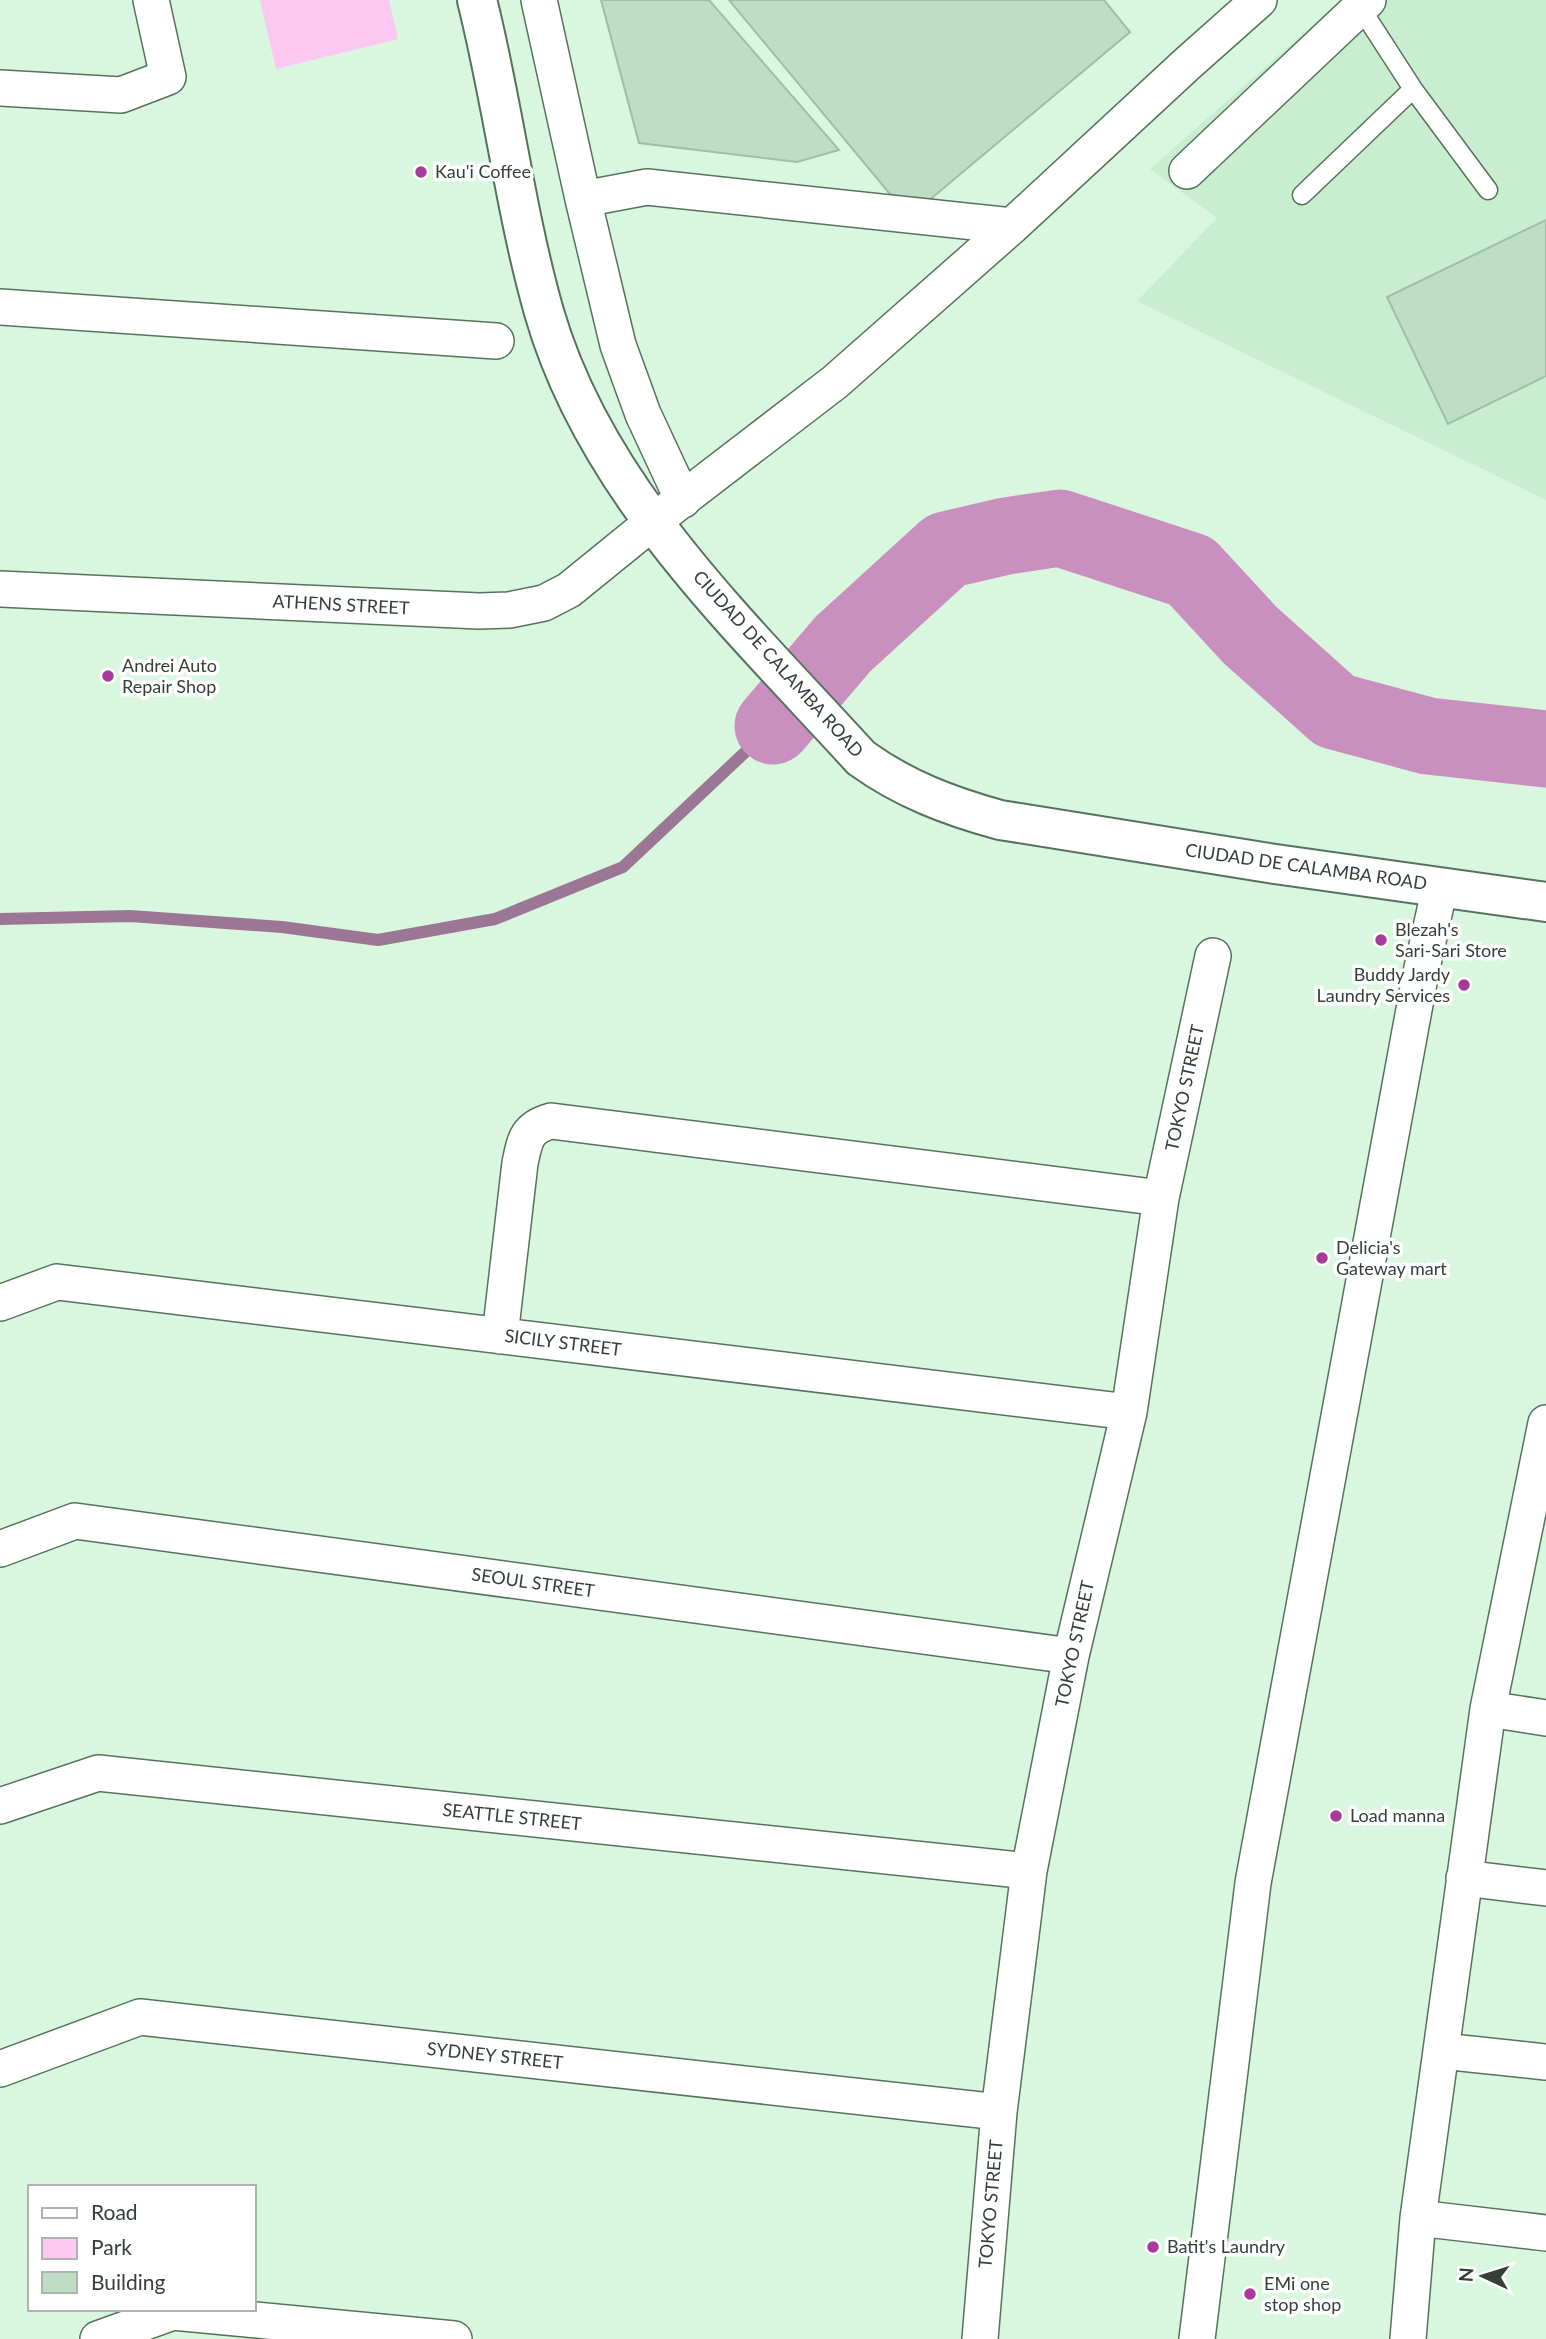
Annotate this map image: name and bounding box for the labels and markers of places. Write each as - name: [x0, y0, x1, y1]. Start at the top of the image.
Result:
- place label: Kau'i Coffee: [435, 160, 531, 182]
- marker: Kau'i Coffee: [413, 164, 429, 180]
- place label: Andrei Auto Repair Shop: [122, 654, 217, 697]
- marker: Andrei Auto Repair Shop: [100, 668, 116, 684]
- place label: Blezah's Sari-Sari Store: [1395, 918, 1507, 961]
- marker: Blezah's Sari-Sari Store: [1373, 932, 1389, 948]
- place label: Buddy Jardy Laundry Services: [1317, 963, 1451, 1006]
- marker: Buddy Jardy Laundry Services: [1456, 977, 1472, 993]
- place label: Delicia's Gateway mart: [1336, 1236, 1447, 1279]
- marker: Delicia's Gateway mart: [1314, 1250, 1330, 1266]
- place label: Load manna: [1350, 1804, 1445, 1826]
- marker: Load manna: [1328, 1808, 1344, 1824]
- place label: Batit's Laundry: [1167, 2235, 1286, 2257]
- marker: Batit's Laundry: [1145, 2239, 1161, 2255]
- place label: EMi one stop shop: [1264, 2272, 1341, 2315]
- marker: EMi one stop shop: [1242, 2286, 1258, 2302]

